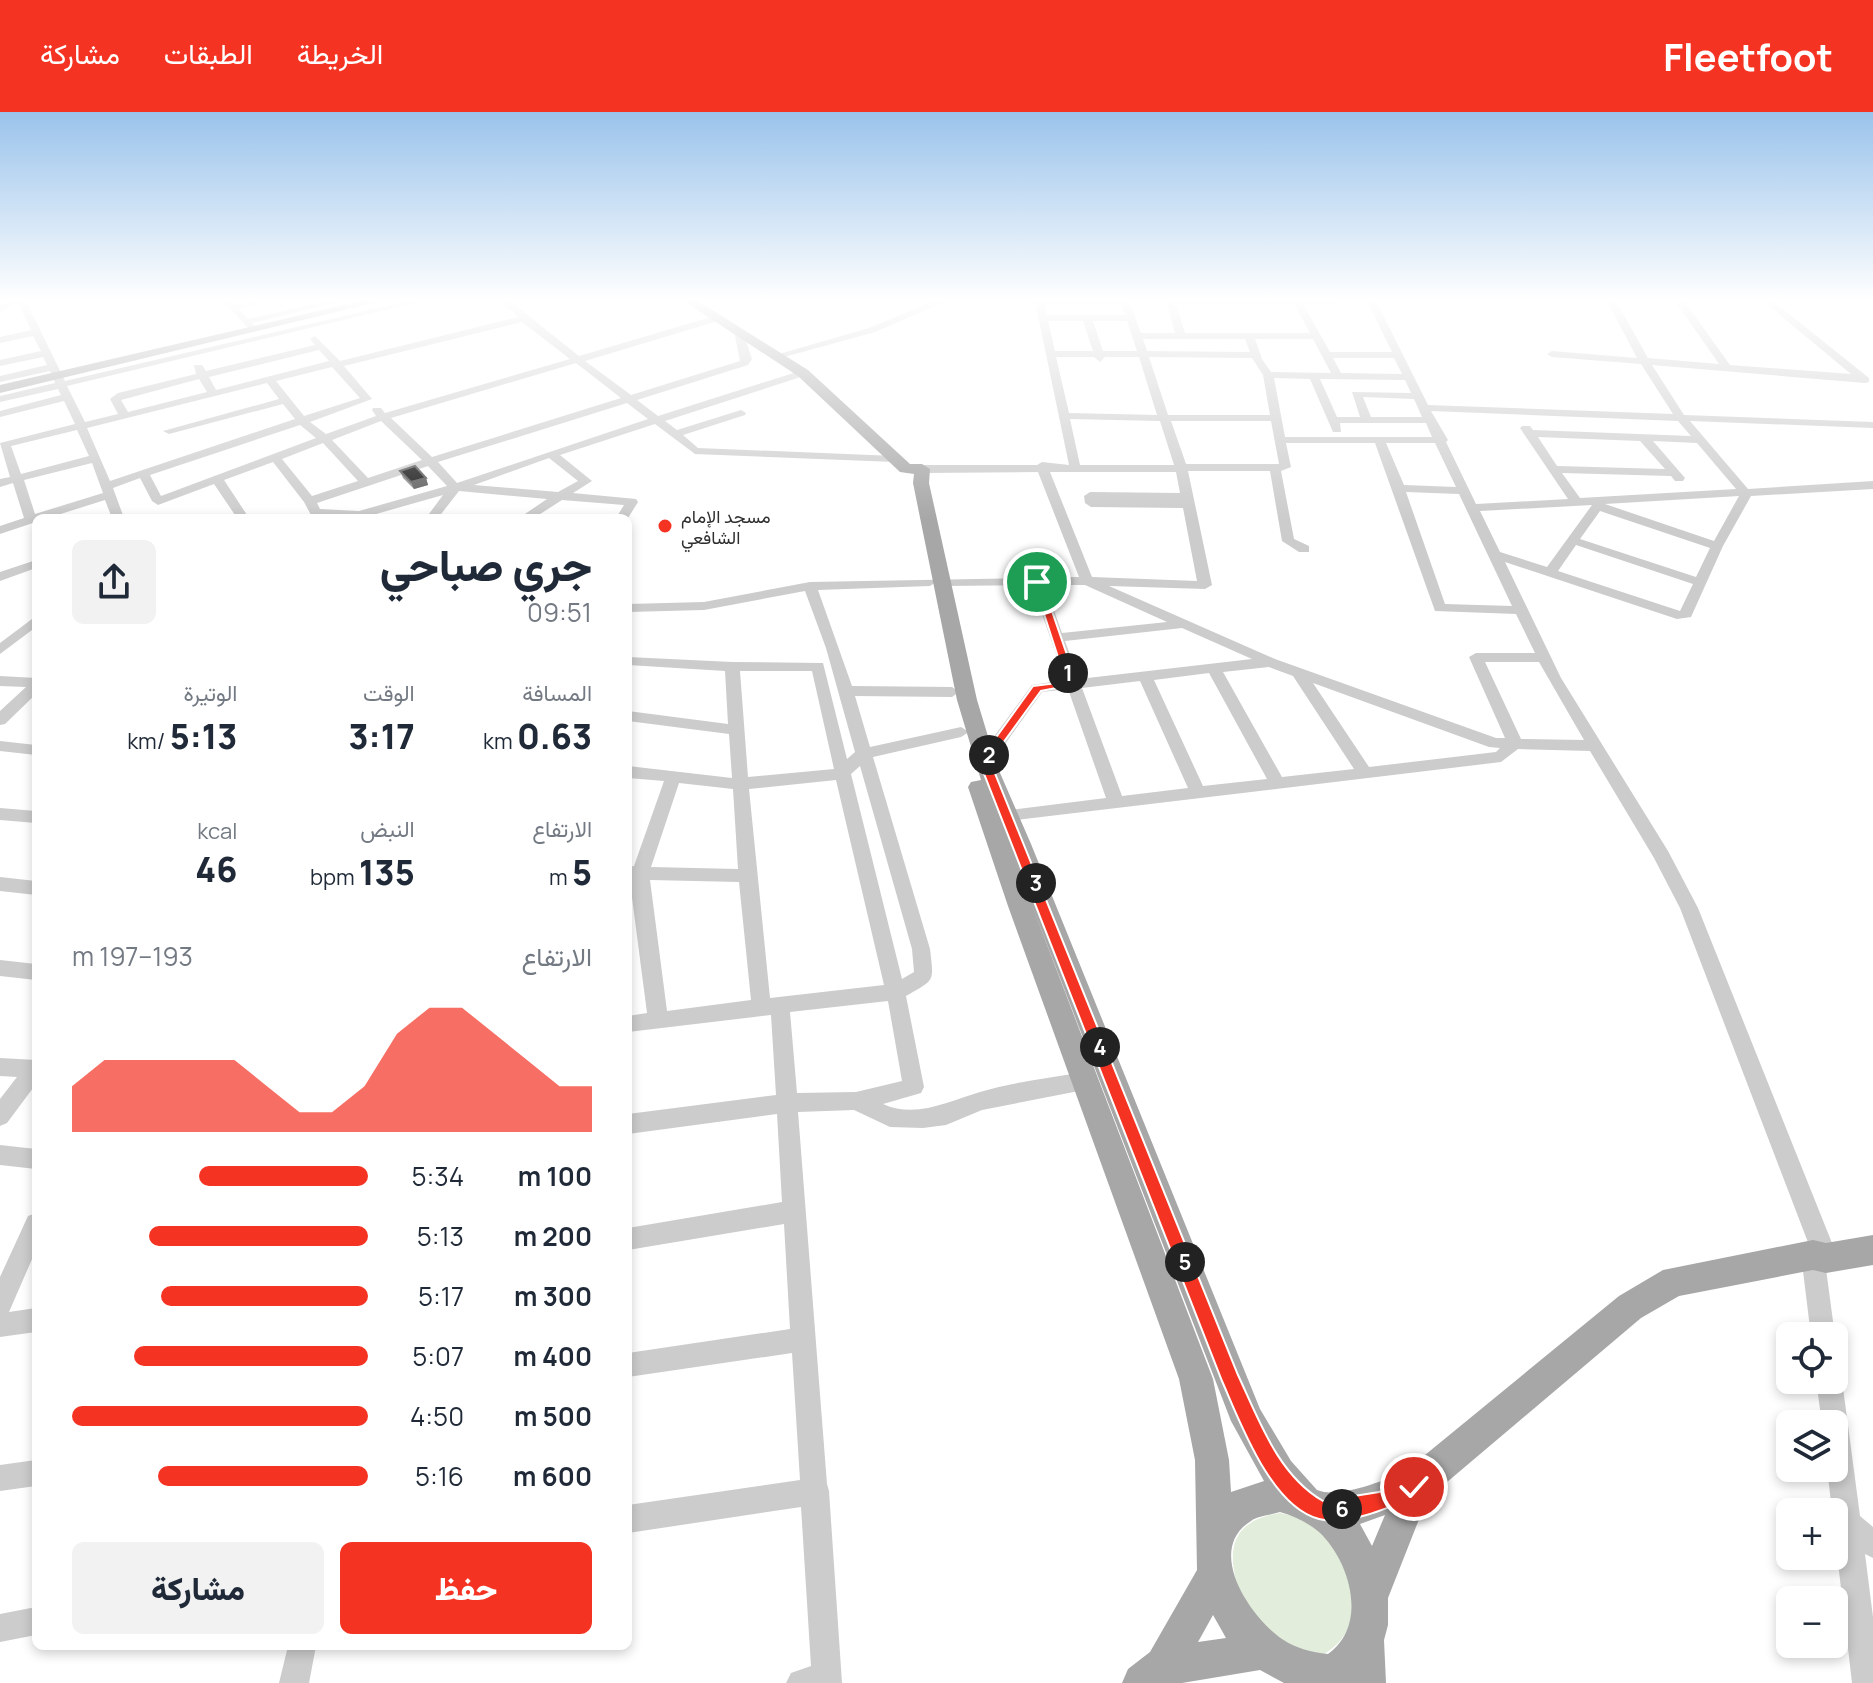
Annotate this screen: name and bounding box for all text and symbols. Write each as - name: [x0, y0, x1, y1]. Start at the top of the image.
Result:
- text: Fleetfoot: [1663, 30, 1833, 82]
- text: مشاركة: [40, 34, 120, 72]
- text: الطبقات: [164, 34, 253, 72]
- text: الخريطة: [297, 34, 383, 72]
- place label: مسجد الإمام الشافعي: [681, 504, 771, 553]
- marker: مسجد الإمام الشافعي: [656, 517, 674, 535]
- text: جري صباحي: [380, 534, 592, 594]
- button: share: [72, 540, 156, 624]
- pin: [1003, 548, 1071, 616]
- icon: arrive: [1015, 560, 1059, 604]
- text: 09:51: [527, 594, 592, 630]
- pin: 1: [1048, 653, 1088, 693]
- text: 1: [1063, 658, 1073, 688]
- text: الوتيرة: [184, 678, 237, 708]
- text: الوقت: [363, 678, 415, 708]
- text: المسافة: [522, 678, 592, 708]
- text: 5:13: [170, 713, 237, 759]
- text: 3:17: [349, 713, 415, 759]
- text: 0.63: [517, 713, 592, 759]
- text: /km: [127, 726, 170, 756]
- text: km: [483, 726, 517, 756]
- pin: 2: [969, 735, 1009, 775]
- text: 2: [982, 740, 996, 770]
- text: النبض: [360, 814, 415, 844]
- text: الارتفاع: [532, 814, 592, 844]
- text: kcal: [197, 816, 237, 846]
- text: 46: [195, 846, 237, 892]
- text: 135: [359, 849, 415, 895]
- text: 5: [572, 849, 592, 895]
- text: bpm: [310, 862, 359, 892]
- text: m: [549, 862, 572, 892]
- pin: 3: [1016, 863, 1056, 903]
- text: 3: [1030, 868, 1042, 898]
- text: 193–197 m: [72, 938, 193, 974]
- text: الارتفاع: [521, 938, 592, 974]
- pin: 4: [1080, 1027, 1120, 1067]
- text: 4: [1093, 1032, 1107, 1062]
- text: 5:34: [412, 1158, 464, 1194]
- text: 100 m: [518, 1158, 592, 1194]
- text: 5:13: [417, 1218, 464, 1254]
- text: 200 m: [514, 1218, 592, 1254]
- pin: 5: [1165, 1242, 1205, 1282]
- text: 5: [1179, 1247, 1191, 1277]
- text: 5:17: [418, 1278, 464, 1314]
- text: 300 m: [514, 1278, 592, 1314]
- map controls: [1776, 1322, 1848, 1658]
- button: locate: [1776, 1322, 1848, 1394]
- text: 5:07: [412, 1338, 464, 1374]
- text: 400 m: [513, 1338, 592, 1374]
- text: 4:50: [410, 1398, 464, 1434]
- text: 500 m: [514, 1398, 592, 1434]
- button: layers: [1776, 1410, 1848, 1482]
- pin: [1380, 1453, 1448, 1521]
- text: 5:16: [415, 1458, 464, 1494]
- text: 600 m: [513, 1458, 592, 1494]
- icon: check: [1392, 1465, 1436, 1509]
- pin: 6: [1322, 1489, 1362, 1529]
- text: 6: [1335, 1494, 1349, 1524]
- button: +: [1776, 1498, 1848, 1570]
- button: مشاركة: [72, 1542, 324, 1634]
- button: حفظ: [340, 1542, 592, 1634]
- button: −: [1776, 1586, 1848, 1658]

